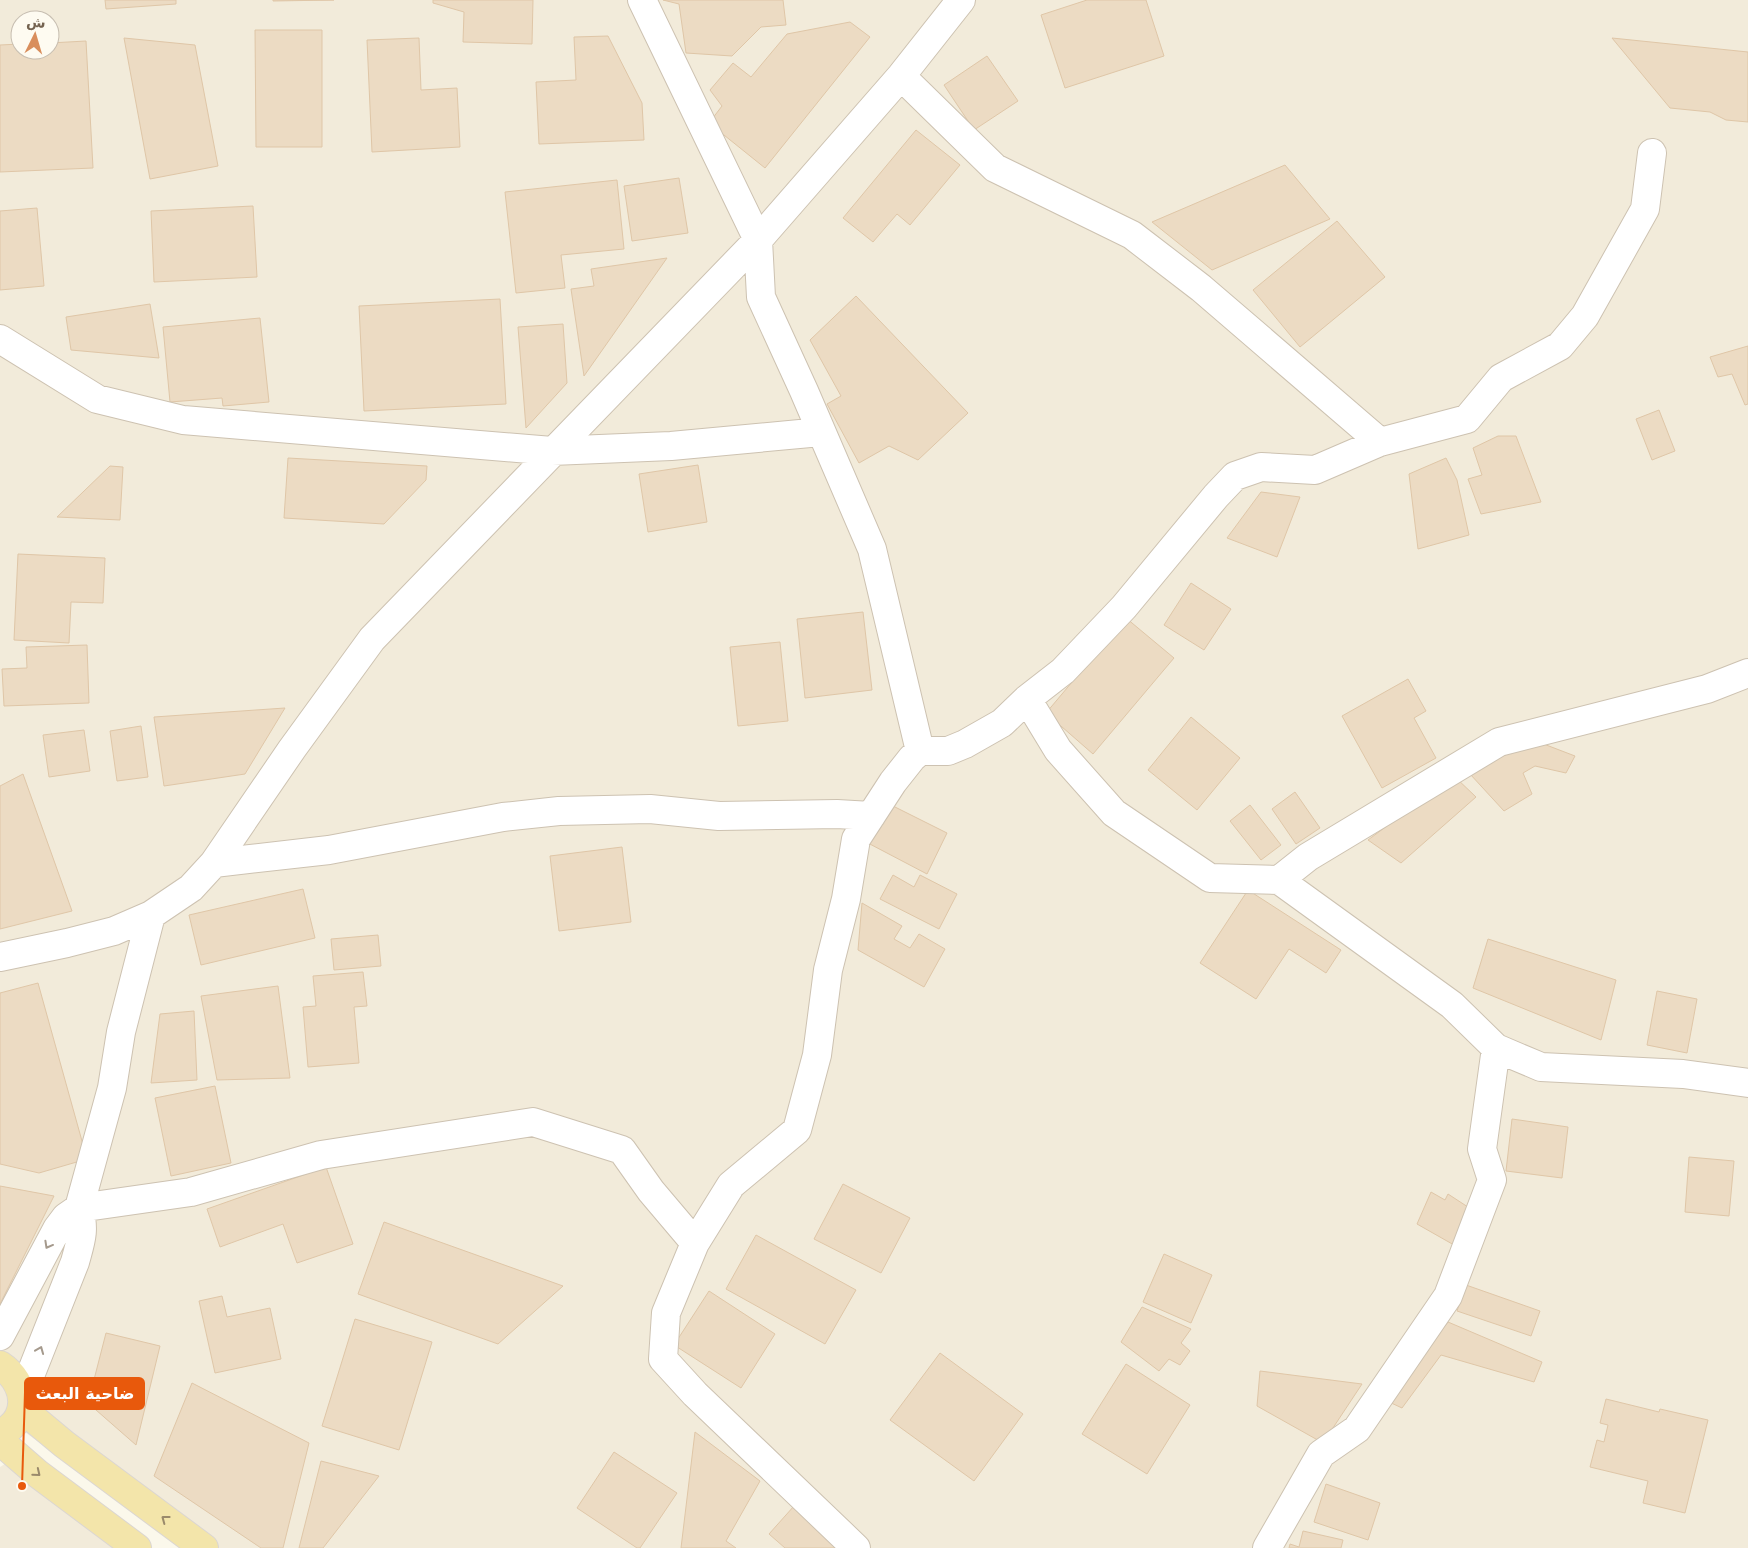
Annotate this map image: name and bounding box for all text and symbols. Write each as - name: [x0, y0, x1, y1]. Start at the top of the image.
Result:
- north arrow: [10, 10, 60, 60]
- text: ش: [26, 13, 46, 31]
- one-way arrow: [45, 1239, 55, 1248]
- one-way arrow: [34, 1347, 44, 1355]
- callout: ضاحية البعث: [25, 1378, 144, 1409]
- text: ضاحية البعث: [36, 1384, 134, 1403]
- one-way arrow: [31, 1467, 40, 1475]
- one-way arrow: [161, 1516, 171, 1525]

